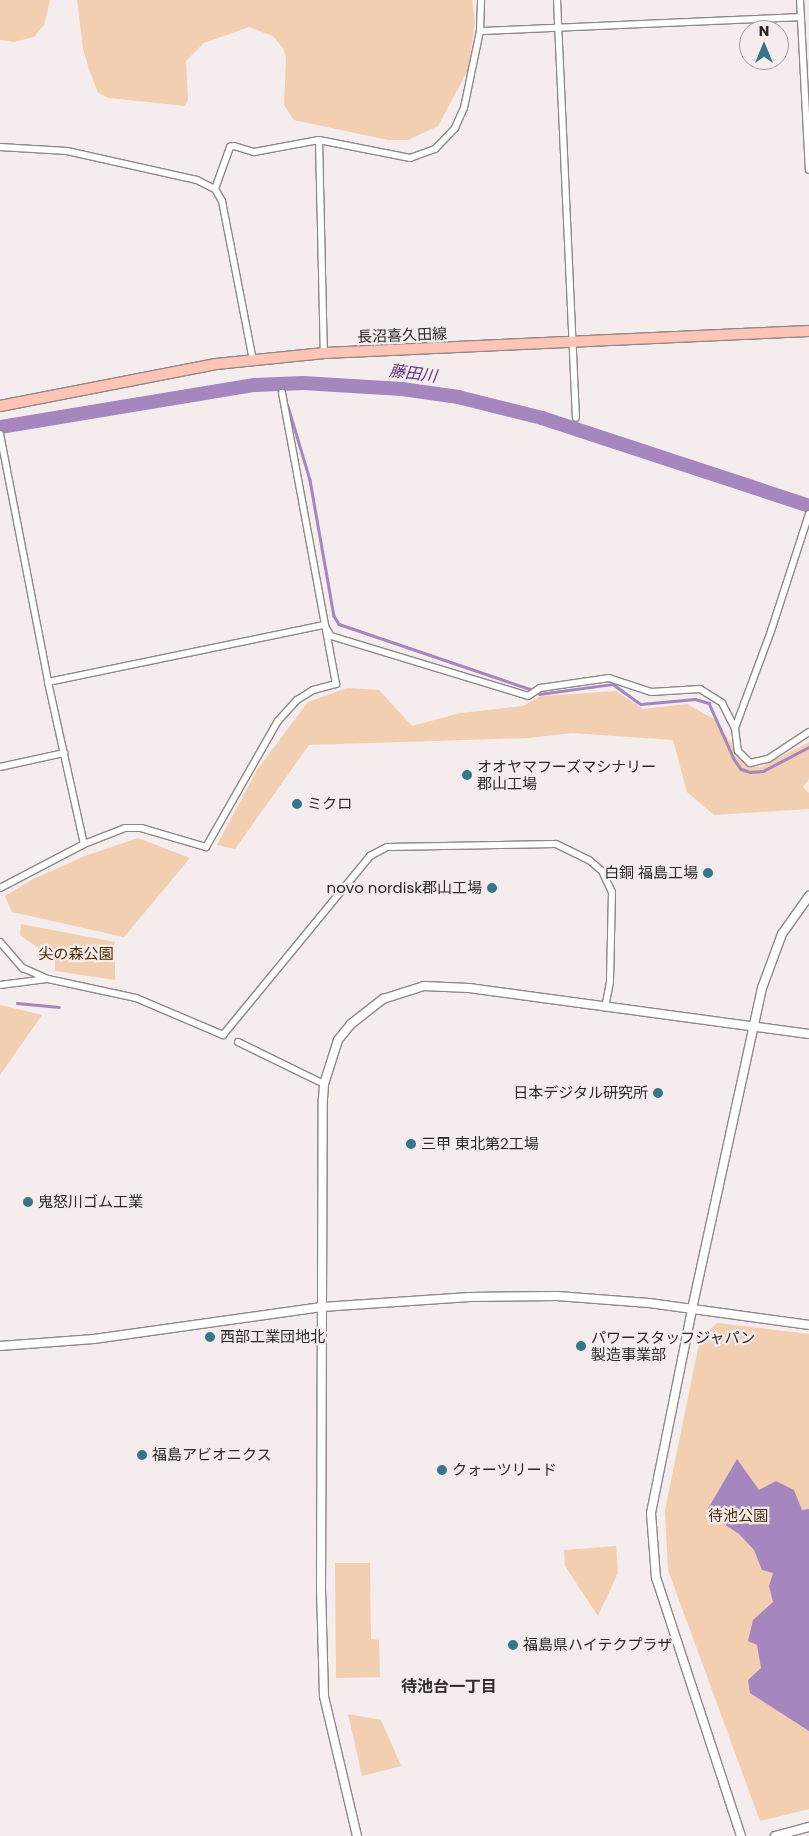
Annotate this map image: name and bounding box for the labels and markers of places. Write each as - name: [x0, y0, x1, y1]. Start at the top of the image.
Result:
- place label: オオヤマフーズマシナリー 郡山工場: [477, 757, 657, 792]
- marker: オオヤマフーズマシナリー 郡山工場: [461, 769, 473, 781]
- place label: ミクロ: [307, 795, 352, 813]
- marker: ミクロ: [291, 798, 303, 810]
- place label: 白銅 福島工場: [604, 864, 698, 882]
- marker: 白銅 福島工場: [702, 867, 714, 879]
- place label: novo nordisk郡山工場: [327, 879, 482, 897]
- marker: novo nordisk郡山工場: [486, 882, 498, 894]
- place label: 日本デジタル研究所: [513, 1084, 648, 1102]
- marker: 日本デジタル研究所: [652, 1087, 664, 1099]
- place label: 三甲 東北第2工場: [421, 1135, 539, 1153]
- marker: 三甲 東北第2工場: [405, 1138, 417, 1150]
- place label: 鬼怒川ゴム工業: [38, 1193, 143, 1211]
- marker: 鬼怒川ゴム工業: [22, 1196, 34, 1208]
- place label: 西部工業団地北: [220, 1328, 325, 1346]
- place label: パワースタッフジャパン 製造事業部: [591, 1328, 756, 1363]
- marker: 西部工業団地北: [204, 1331, 216, 1343]
- marker: パワースタッフジャパン 製造事業部: [575, 1340, 587, 1352]
- place label: 福島アビオニクス: [152, 1446, 272, 1464]
- marker: 福島アビオニクス: [136, 1449, 148, 1461]
- place label: クォーツリード: [452, 1461, 557, 1479]
- marker: クォーツリード: [436, 1464, 448, 1476]
- place label: 福島県ハイテクプラザ: [523, 1636, 673, 1654]
- marker: 福島県ハイテクプラザ: [507, 1639, 519, 1651]

